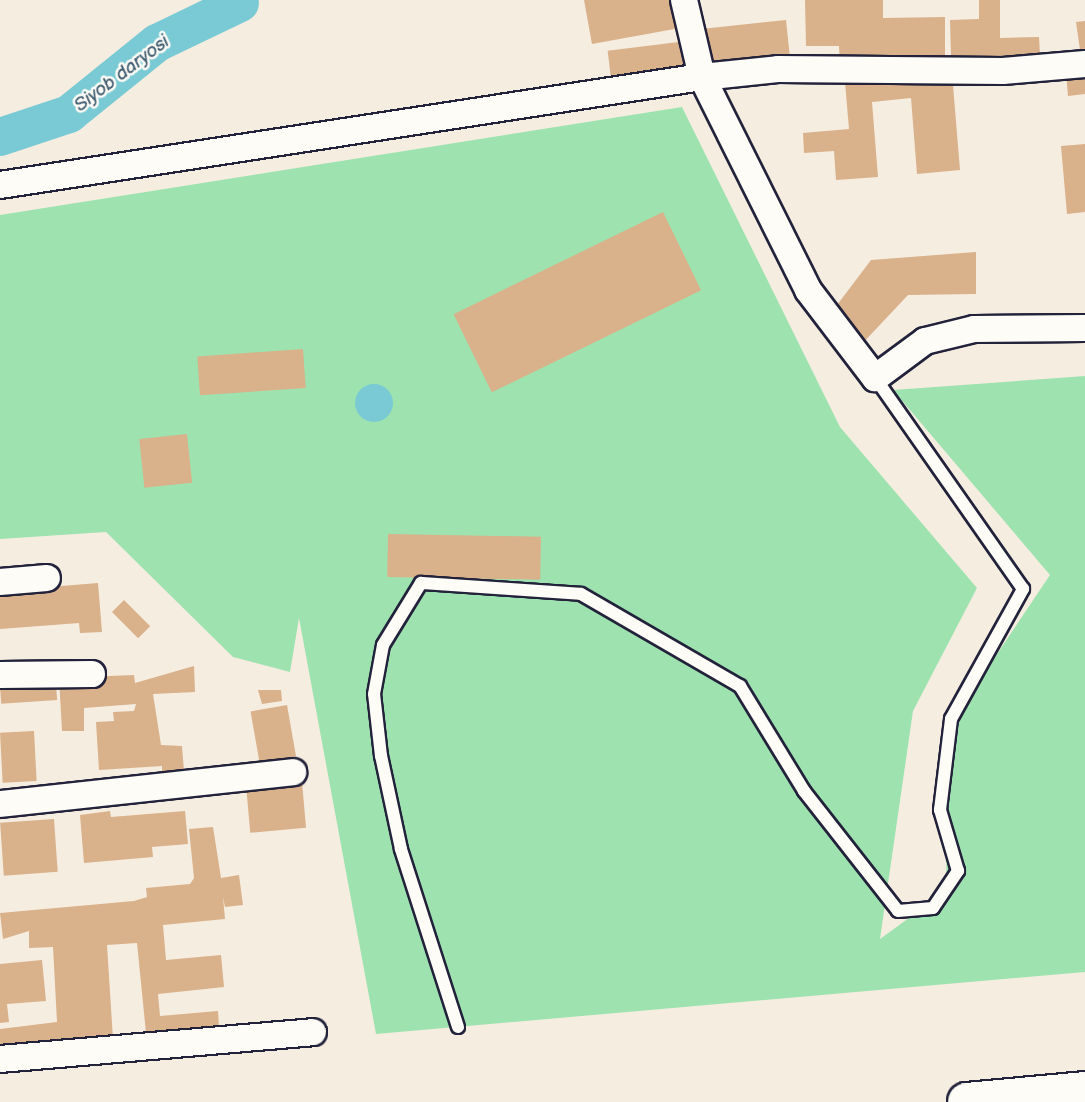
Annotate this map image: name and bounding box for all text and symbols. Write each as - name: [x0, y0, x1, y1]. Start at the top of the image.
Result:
- water label: Siyob daryosi: [70, 31, 174, 117]

